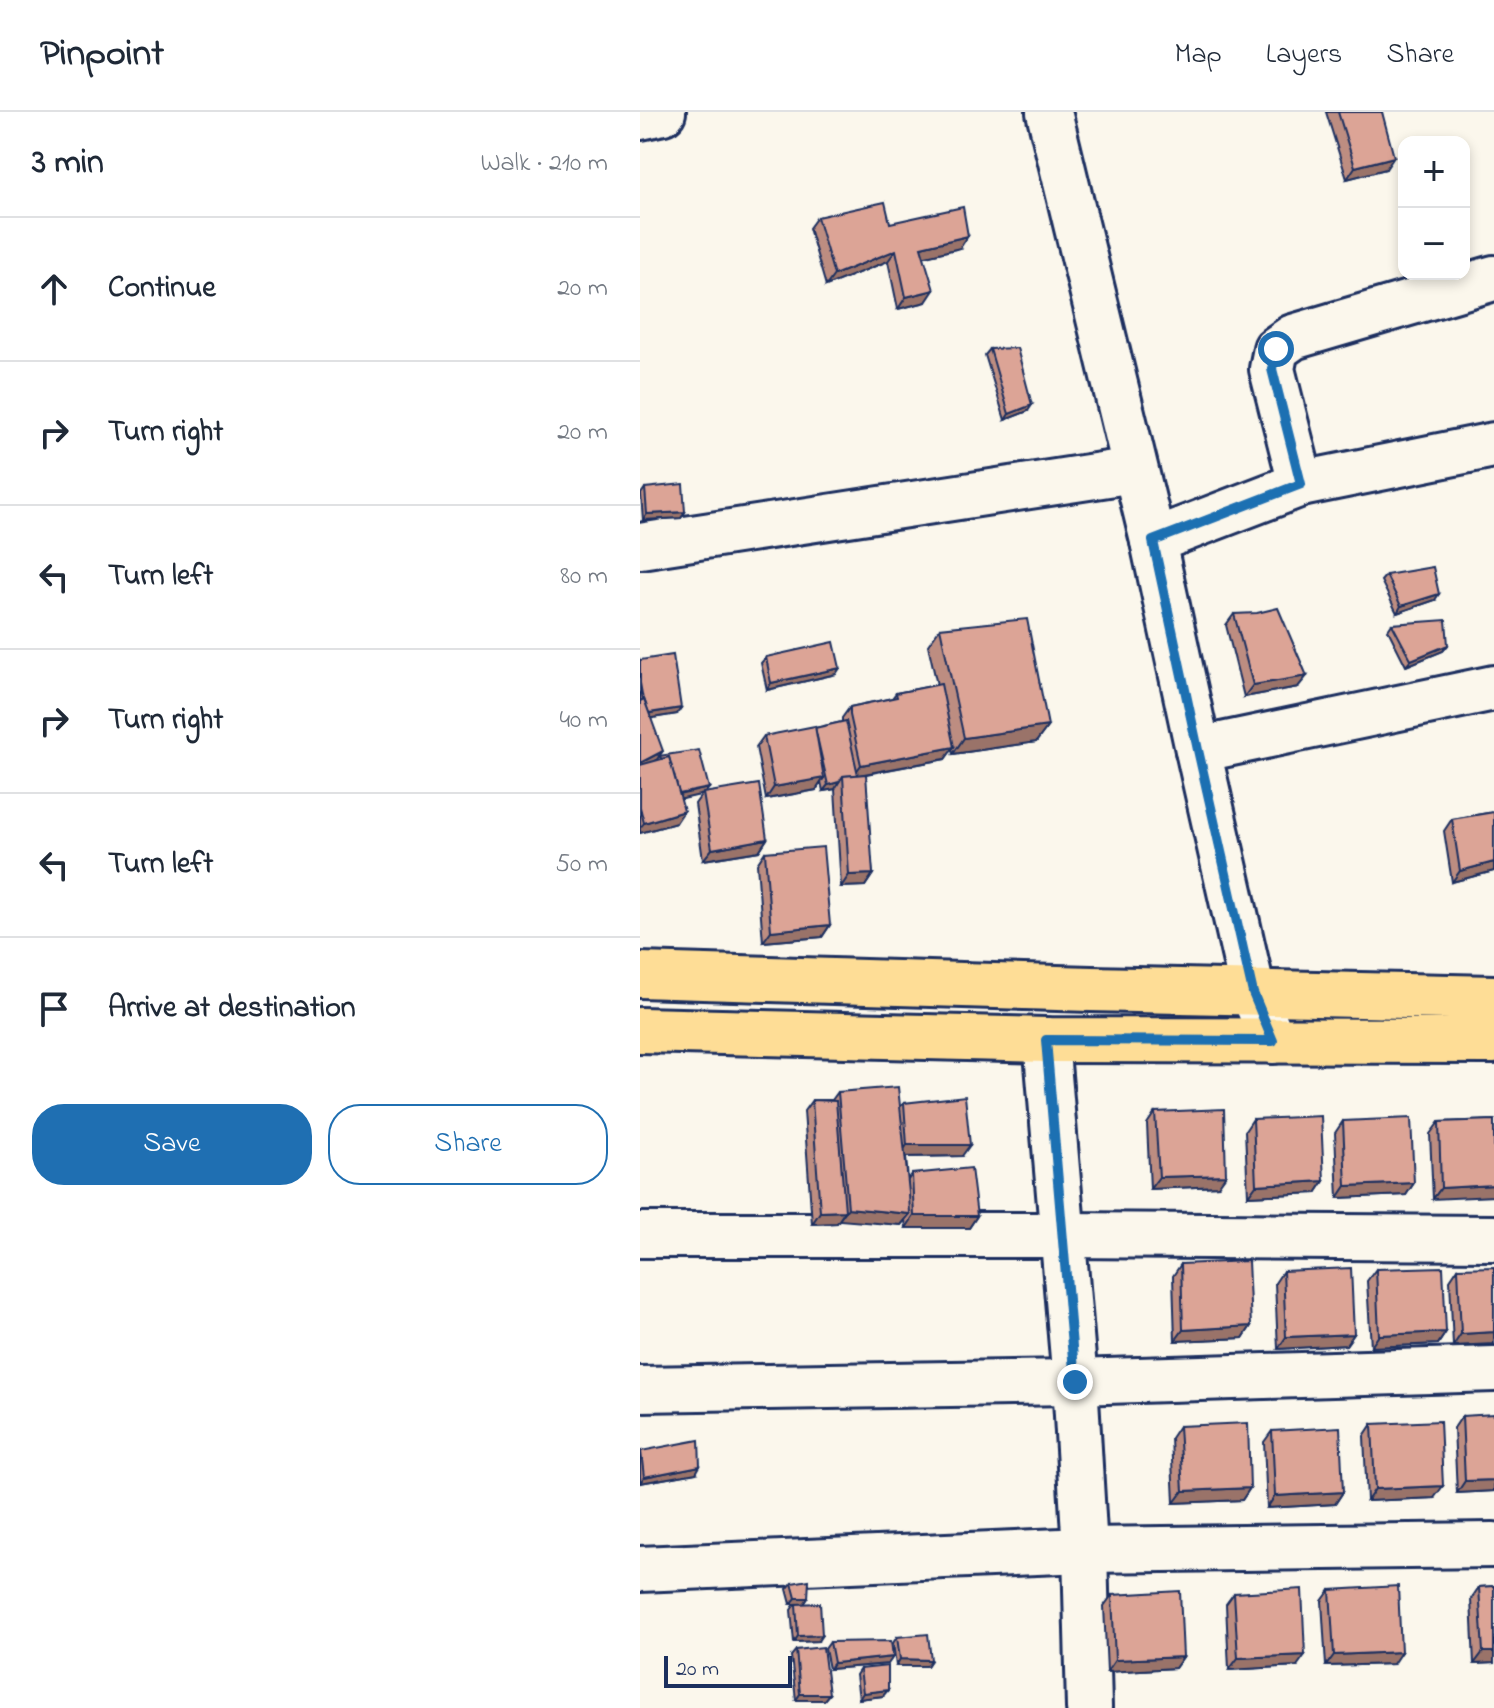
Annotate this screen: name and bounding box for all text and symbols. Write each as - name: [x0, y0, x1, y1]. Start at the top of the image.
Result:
- text: Pinpoint: [40, 27, 164, 83]
- text: Map: [1174, 35, 1222, 76]
- text: Layers: [1266, 35, 1342, 76]
- text: Share: [1386, 35, 1454, 76]
- map controls: [1398, 136, 1470, 280]
- button: +: [1398, 136, 1470, 208]
- text: 3 min: [32, 139, 104, 189]
- text: Walk · 210 m: [480, 145, 608, 183]
- button: −: [1398, 208, 1470, 280]
- icon: ahead: [32, 267, 76, 311]
- text: Continue: [108, 267, 216, 311]
- text: 20 m: [557, 270, 608, 308]
- route start: [1258, 331, 1294, 367]
- icon: right: [32, 411, 76, 455]
- text: Turn right: [108, 411, 223, 455]
- text: 20 m: [557, 414, 608, 452]
- icon: left: [32, 555, 76, 599]
- text: Turn left: [108, 555, 213, 599]
- text: 80 m: [560, 558, 608, 596]
- icon: right: [32, 699, 76, 743]
- text: Turn right: [108, 699, 223, 743]
- text: 40 m: [559, 702, 608, 740]
- icon: left: [32, 843, 76, 887]
- text: Turn left: [108, 843, 213, 887]
- text: 50 m: [555, 846, 608, 884]
- icon: arrive: [32, 987, 76, 1031]
- text: Arrive at destination: [108, 987, 356, 1031]
- button: Save: [32, 1104, 312, 1185]
- button: Share: [328, 1104, 608, 1185]
- route end: [1057, 1364, 1093, 1400]
- scale bar: [664, 1652, 792, 1688]
- text: 20 m: [676, 1654, 719, 1686]

